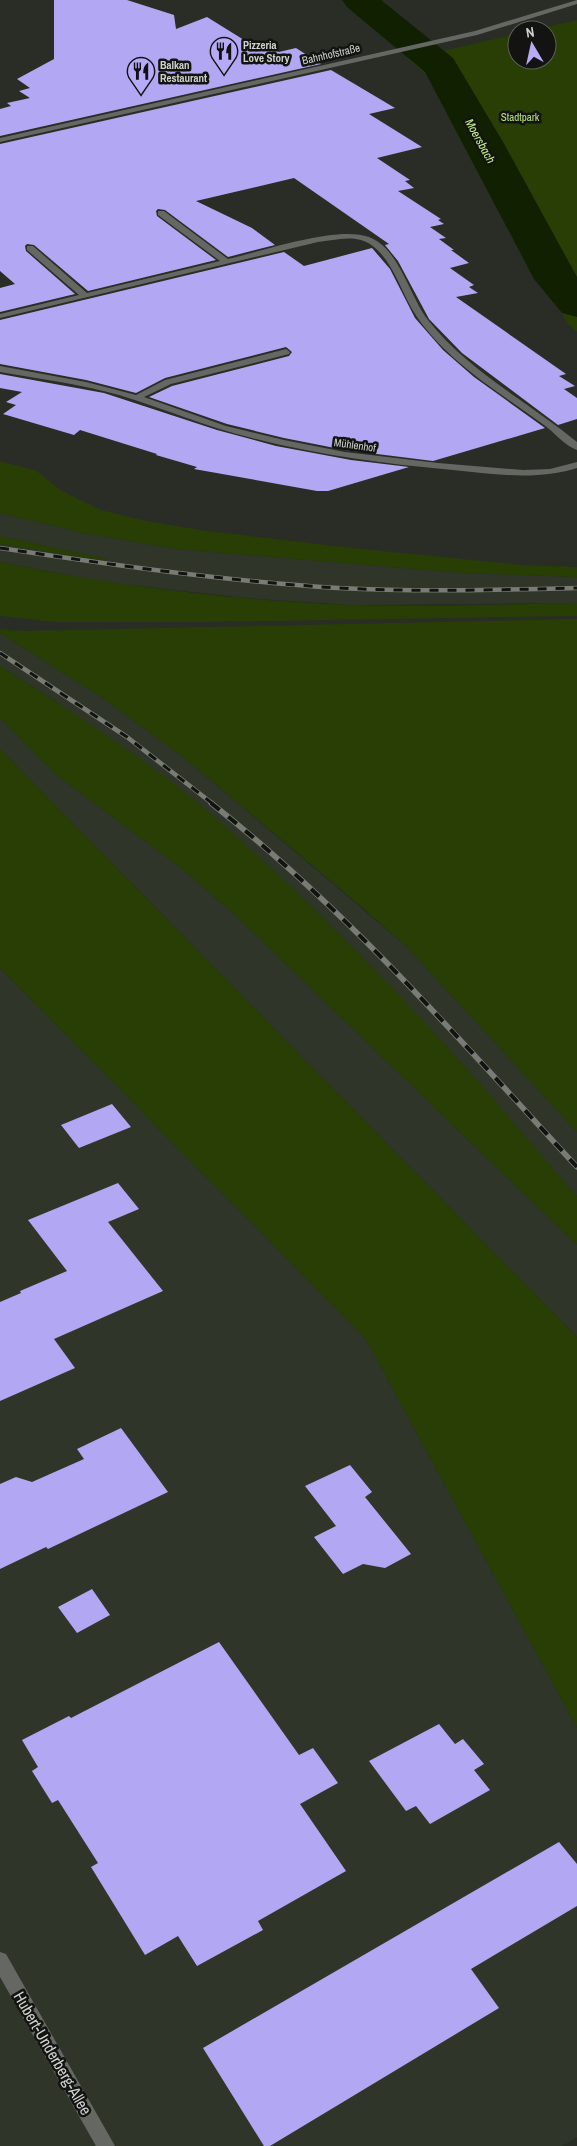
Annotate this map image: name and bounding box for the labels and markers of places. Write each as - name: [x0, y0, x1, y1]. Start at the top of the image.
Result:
- restaurant icon: Pizzeria Love Story: [209, 36, 239, 75]
- place label: Pizzeria Love Story: [243, 38, 290, 65]
- restaurant icon: Balkan Restaurant: [126, 56, 156, 95]
- place label: Balkan Restaurant: [160, 58, 207, 85]

